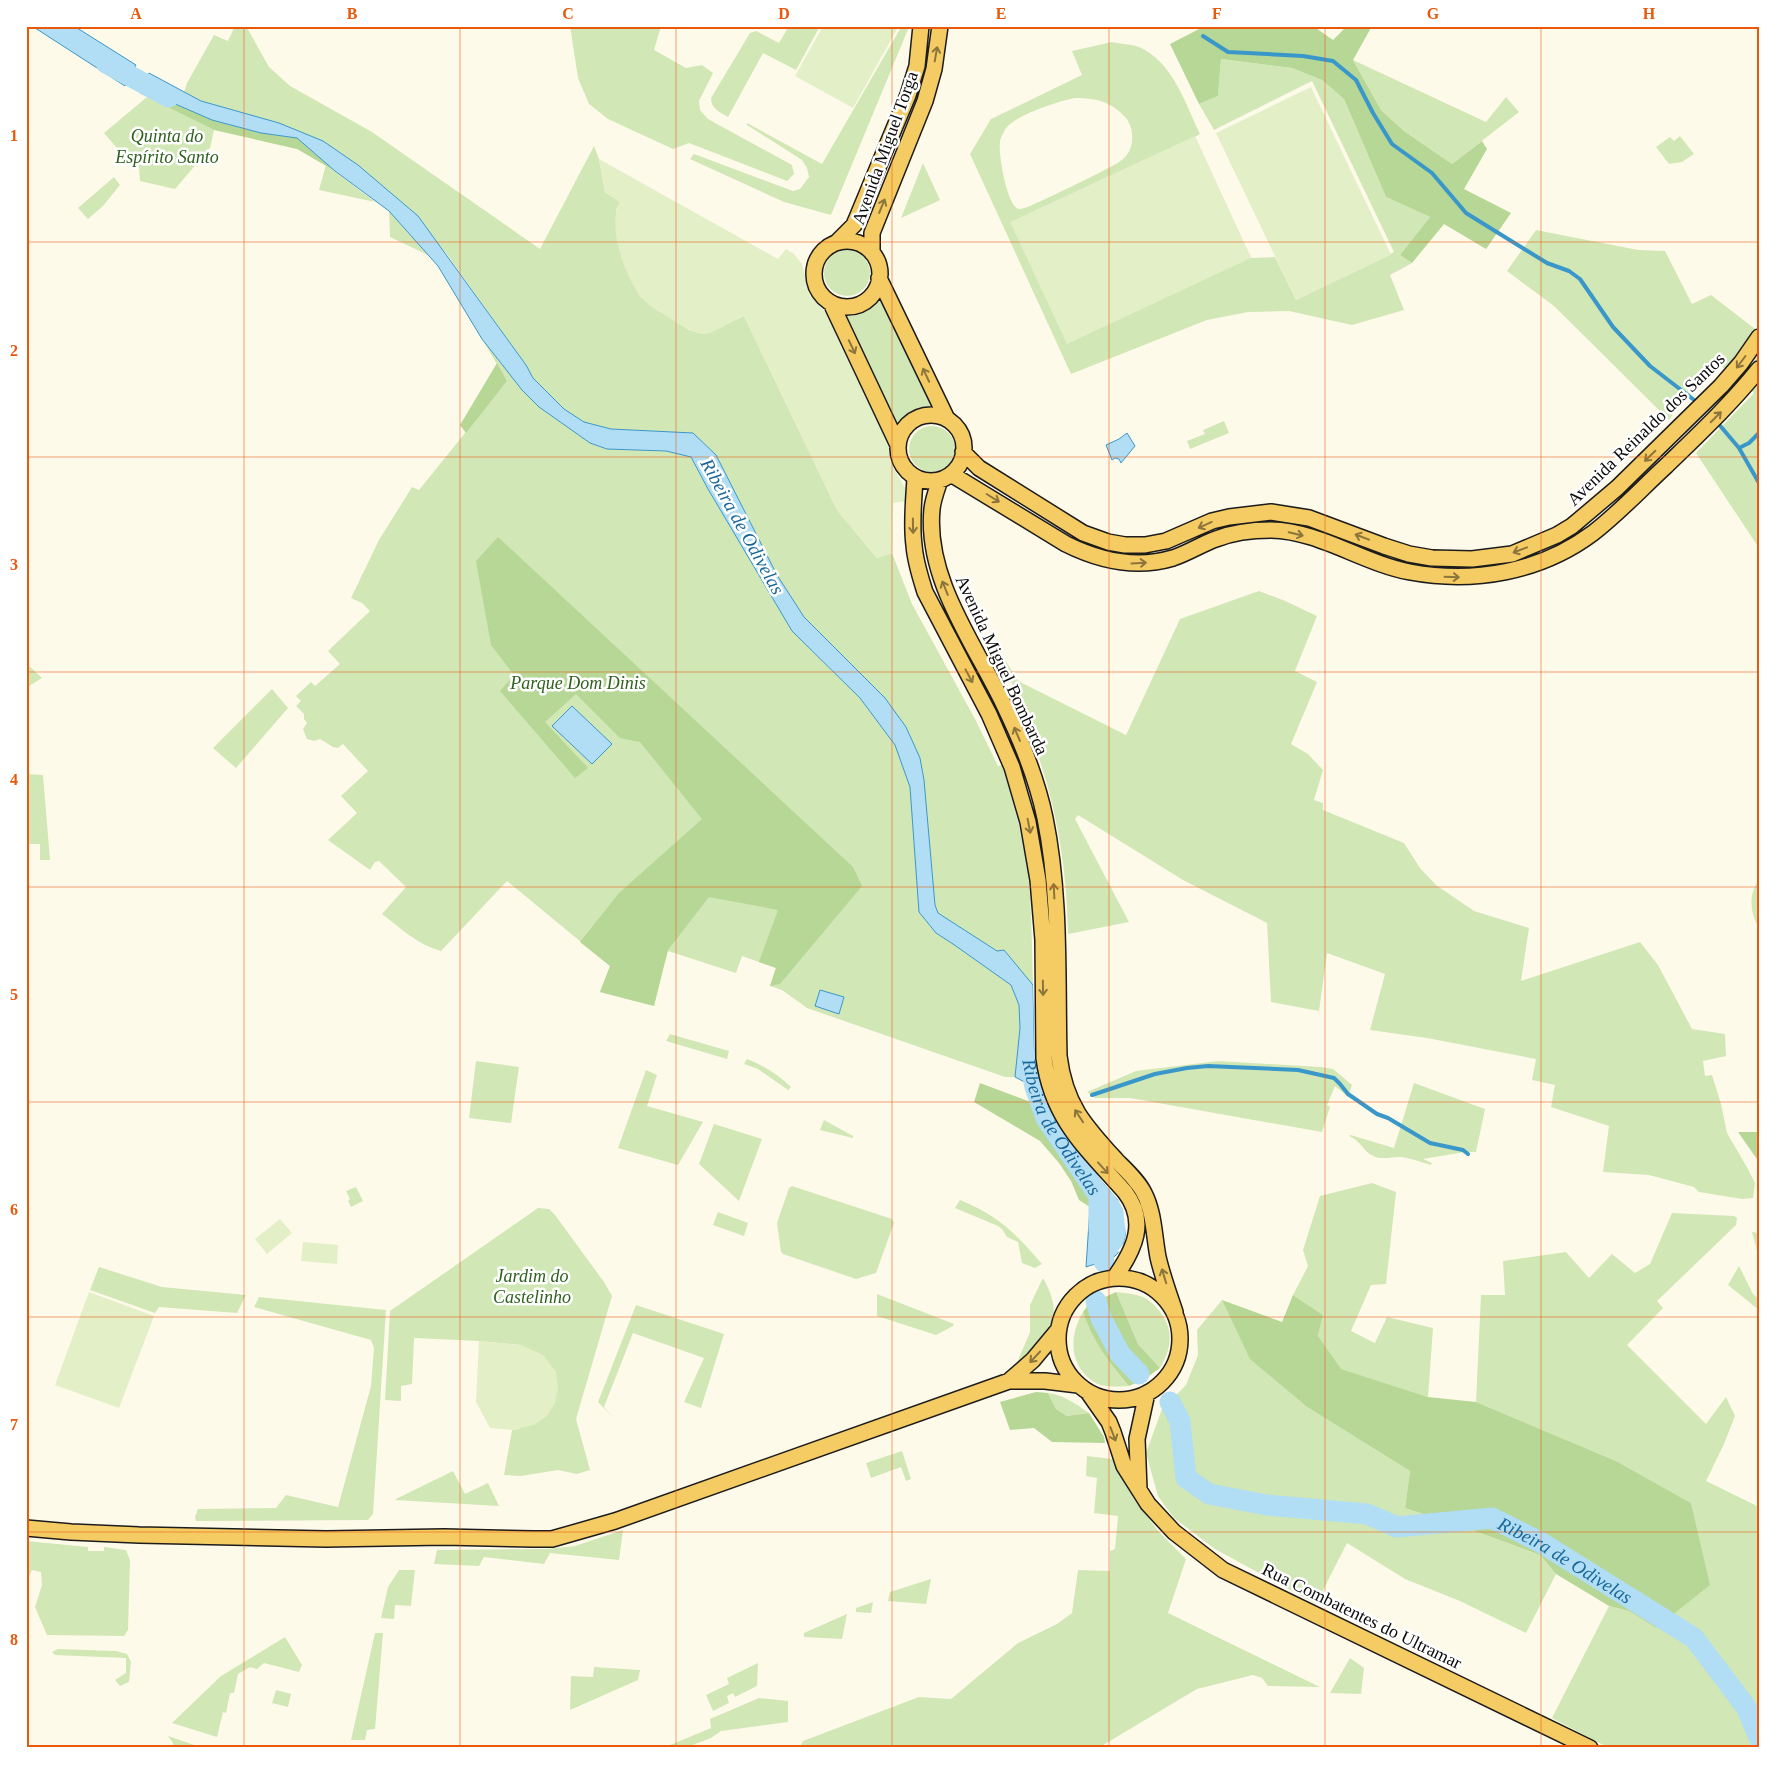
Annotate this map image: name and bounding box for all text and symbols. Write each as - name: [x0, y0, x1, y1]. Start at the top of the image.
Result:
- text: A: [130, 5, 142, 22]
- text: B: [347, 5, 358, 22]
- text: C: [562, 5, 574, 22]
- text: D: [778, 5, 790, 22]
- text: E: [996, 5, 1006, 22]
- text: F: [1212, 5, 1222, 22]
- text: G: [1427, 5, 1440, 22]
- text: H: [1643, 5, 1656, 22]
- one-way arrow: [932, 46, 942, 62]
- street label: Avenida Miguel Torga: [848, 69, 922, 227]
- park label: Quinta do Espírito Santo: [114, 126, 219, 167]
- text: 1: [10, 127, 18, 144]
- one-way arrow: [878, 199, 887, 215]
- one-way arrow: [847, 339, 857, 354]
- text: 2: [10, 342, 18, 359]
- street label: Avenida Reinaldo dos Santos: [1563, 348, 1729, 510]
- one-way arrow: [1735, 355, 1746, 368]
- one-way arrow: [920, 368, 930, 383]
- one-way arrow: [1710, 410, 1722, 423]
- one-way arrow: [1643, 450, 1656, 462]
- water label: Ribeira de Odivelas: [696, 454, 789, 598]
- one-way arrow: [986, 494, 1000, 504]
- one-way arrow: [908, 518, 918, 534]
- one-way arrow: [1198, 520, 1213, 530]
- one-way arrow: [1288, 530, 1304, 539]
- one-way arrow: [1354, 532, 1370, 541]
- one-way arrow: [1513, 546, 1528, 556]
- text: 3: [10, 556, 18, 573]
- one-way arrow: [1131, 558, 1147, 567]
- street label: Avenida Miguel Bombarda: [952, 572, 1052, 758]
- one-way arrow: [1443, 572, 1459, 581]
- one-way arrow: [939, 581, 949, 596]
- one-way arrow: [965, 668, 974, 683]
- park label: Parque Dom Dinis: [509, 673, 646, 693]
- one-way arrow: [1011, 727, 1021, 742]
- text: 4: [10, 771, 18, 788]
- one-way arrow: [1024, 818, 1034, 834]
- one-way arrow: [1050, 883, 1059, 899]
- one-way arrow: [1039, 980, 1048, 996]
- text: 5: [10, 986, 18, 1003]
- water label: Ribeira de Odivelas: [1018, 1056, 1105, 1199]
- one-way arrow: [1074, 1109, 1084, 1123]
- one-way arrow: [1098, 1162, 1109, 1175]
- text: 6: [10, 1201, 18, 1218]
- park label: Jardim do Castelinho: [493, 1266, 571, 1307]
- one-way arrow: [1158, 1268, 1168, 1284]
- one-way arrow: [1029, 1351, 1041, 1363]
- text: 7: [10, 1416, 18, 1433]
- one-way arrow: [1109, 1425, 1118, 1441]
- water label: Ribeira de Odivelas: [1494, 1512, 1636, 1608]
- street label: Rua Combatentes do Ultramar: [1259, 1559, 1465, 1673]
- text: 8: [10, 1631, 18, 1648]

